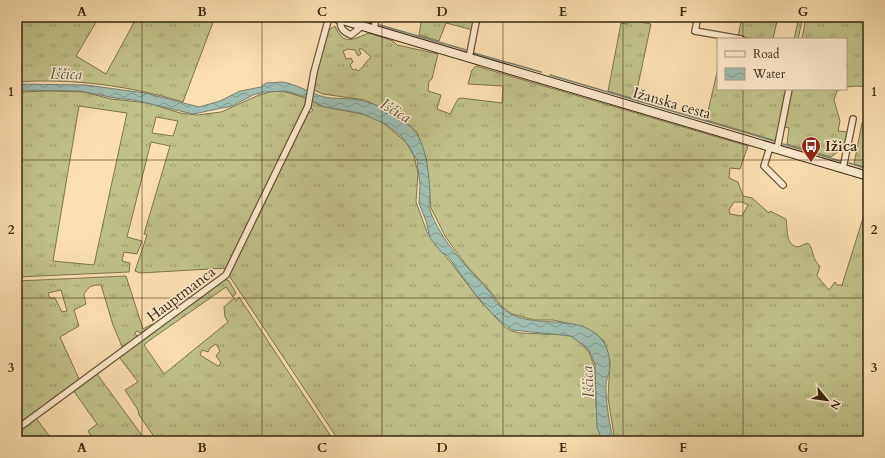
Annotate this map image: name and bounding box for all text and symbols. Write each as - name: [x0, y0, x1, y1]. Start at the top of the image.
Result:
- text: A: [77, 3, 87, 21]
- text: B: [197, 3, 207, 21]
- text: C: [317, 3, 327, 21]
- text: D: [436, 3, 448, 21]
- text: E: [559, 3, 567, 21]
- text: F: [679, 3, 687, 21]
- text: G: [798, 3, 809, 21]
- legend: [717, 38, 847, 90]
- text: Road: [753, 46, 780, 62]
- water label: Iščica: [49, 62, 82, 86]
- text: Water: [752, 66, 786, 82]
- street label: Ižanska cesta: [631, 82, 714, 124]
- text: 1: [8, 83, 14, 101]
- text: 1: [871, 83, 877, 101]
- water label: Iščica: [376, 93, 415, 129]
- bus stop icon: Ižica: [800, 135, 822, 163]
- place label: Ižica: [825, 136, 858, 156]
- text: 2: [8, 221, 15, 239]
- text: 2: [871, 221, 878, 239]
- street label: Hauptmanca: [143, 261, 220, 326]
- text: 3: [8, 359, 15, 377]
- text: 3: [871, 359, 878, 377]
- water label: Iščica: [576, 365, 600, 399]
- north arrow: [807, 380, 847, 420]
- text: N: [826, 397, 844, 413]
- text: A: [77, 439, 87, 457]
- text: B: [197, 439, 207, 457]
- text: C: [317, 439, 327, 457]
- text: D: [436, 439, 448, 457]
- text: E: [559, 439, 567, 457]
- text: F: [679, 439, 687, 457]
- text: G: [798, 439, 809, 457]

